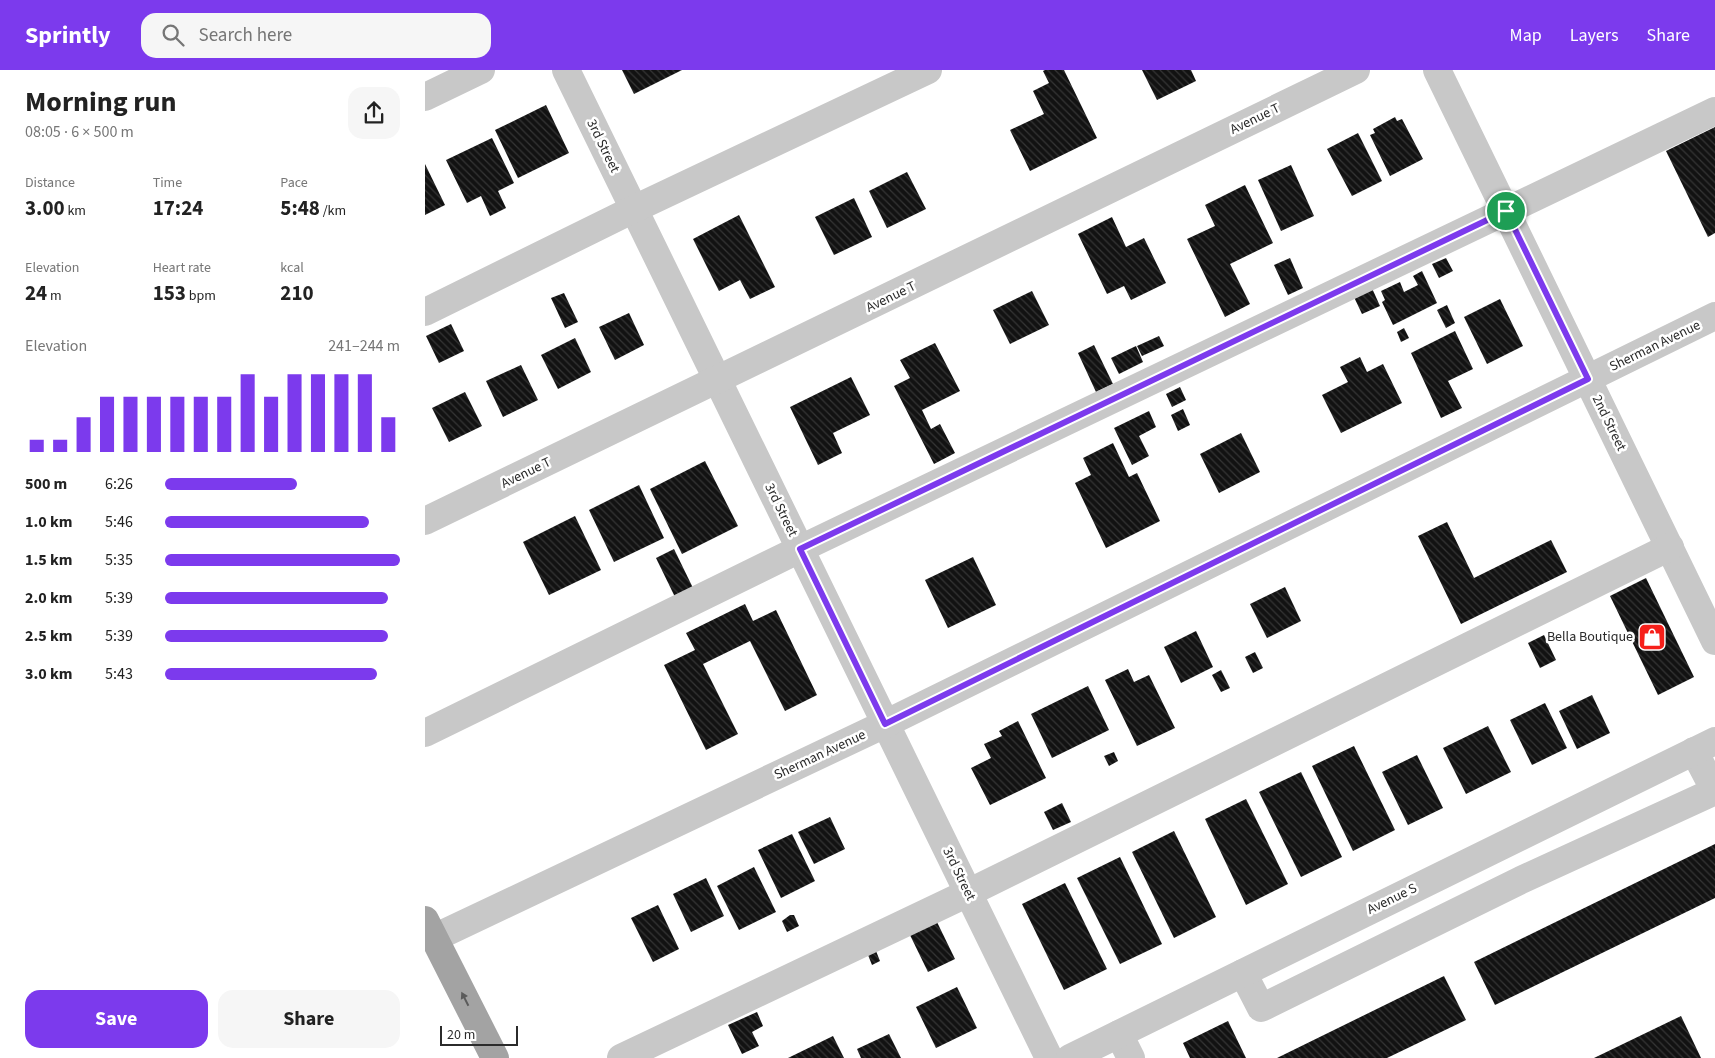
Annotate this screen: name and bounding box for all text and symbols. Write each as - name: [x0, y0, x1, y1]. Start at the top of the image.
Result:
- search box: [141, 13, 491, 58]
- text: Sprintly: [25, 18, 111, 53]
- icon: search: [159, 21, 187, 49]
- text: Search here: [199, 22, 292, 49]
- text: Map: [1510, 23, 1542, 48]
- text: Layers: [1570, 23, 1619, 48]
- text: Share: [1647, 23, 1690, 48]
- text: Morning run: [25, 82, 176, 122]
- button: share: [348, 87, 400, 139]
- street label: Avenue T: [1227, 98, 1284, 140]
- street label: 3rd Street: [581, 116, 625, 176]
- text: 08:05 · 6 × 500 m: [25, 121, 134, 143]
- text: Distance: [25, 173, 75, 193]
- text: Time: [153, 173, 182, 193]
- text: Pace: [280, 173, 308, 193]
- pin: [1485, 190, 1527, 232]
- text: 3.00: [25, 193, 65, 223]
- text: 17:24: [153, 193, 203, 223]
- text: 5:48: [280, 193, 320, 223]
- icon: arrive: [1492, 197, 1520, 225]
- text: km: [65, 201, 86, 221]
- text: /km: [320, 201, 346, 221]
- text: Elevation: [25, 258, 80, 278]
- text: Heart rate: [153, 258, 211, 278]
- text: kcal: [280, 258, 304, 278]
- street label: Avenue T: [863, 276, 920, 318]
- text: 24: [25, 278, 47, 308]
- text: 153: [153, 278, 186, 308]
- text: 210: [280, 278, 314, 308]
- text: m: [47, 286, 62, 306]
- text: bpm: [186, 286, 216, 306]
- street label: Sherman Avenue: [1606, 315, 1704, 377]
- text: Elevation: [25, 335, 87, 357]
- text: 241–244 m: [328, 335, 400, 357]
- street label: 2nd Street: [1587, 392, 1631, 455]
- street label: Avenue T: [498, 452, 555, 494]
- text: 500 m: [25, 473, 67, 495]
- text: 6:26: [105, 473, 133, 495]
- street label: 3rd Street: [759, 480, 803, 540]
- text: 1.0 km: [25, 511, 72, 533]
- text: 5:46: [105, 511, 133, 533]
- text: 1.5 km: [25, 549, 72, 571]
- text: 5:35: [105, 549, 133, 571]
- text: 2.0 km: [25, 587, 72, 609]
- text: 5:39: [105, 587, 133, 609]
- shop icon: Bella Boutique: [1637, 622, 1667, 652]
- text: 2.5 km: [25, 625, 72, 647]
- text: 5:39: [105, 625, 133, 647]
- place label: Bella Boutique: [1547, 627, 1633, 647]
- text: 3.0 km: [25, 663, 72, 685]
- text: 5:43: [105, 663, 133, 685]
- street label: Sherman Avenue: [771, 725, 869, 785]
- street label: 3rd Street: [937, 844, 981, 904]
- street label: Avenue S: [1364, 878, 1420, 920]
- button: Save: [25, 990, 208, 1048]
- button: Share: [218, 990, 400, 1048]
- one-way arrow: [461, 992, 469, 1006]
- scale bar: [440, 1023, 517, 1046]
- text: 20 m: [447, 1025, 475, 1045]

